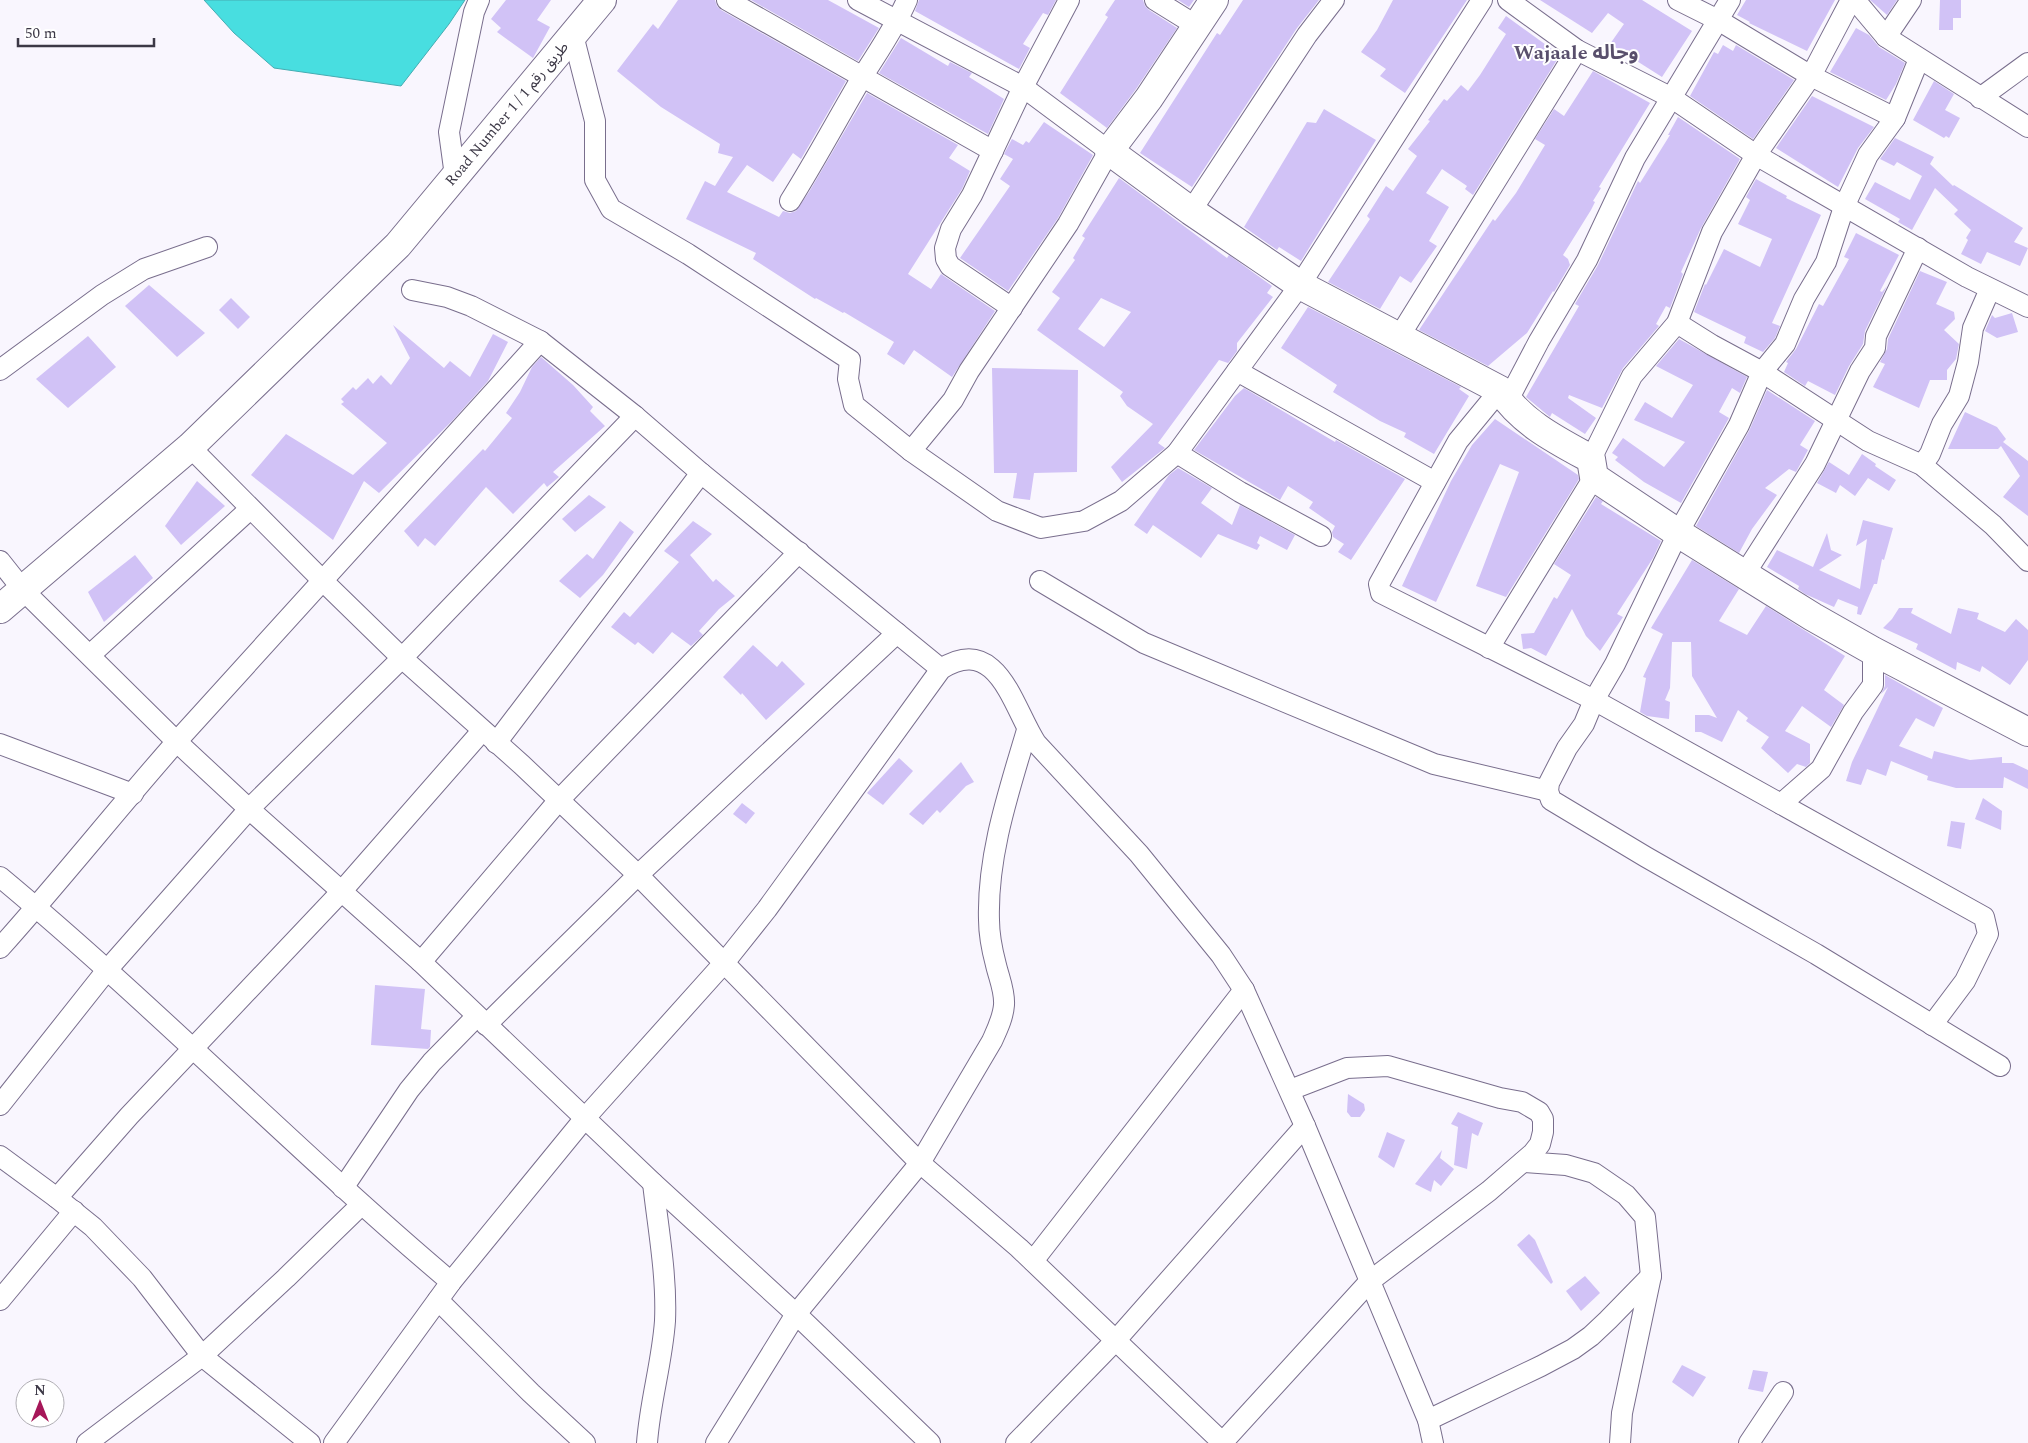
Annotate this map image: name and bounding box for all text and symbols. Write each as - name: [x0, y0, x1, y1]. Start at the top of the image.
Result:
- scale bar: [18, 15, 154, 47]
- text: 50 m: [25, 22, 57, 45]
- street label: Road Number 1 / طريق رقم 1: [440, 37, 574, 191]
- district label: Wajaale وجاله: [1513, 38, 1639, 68]
- north arrow: [15, 1378, 65, 1428]
- text: N: [34, 1380, 46, 1401]

